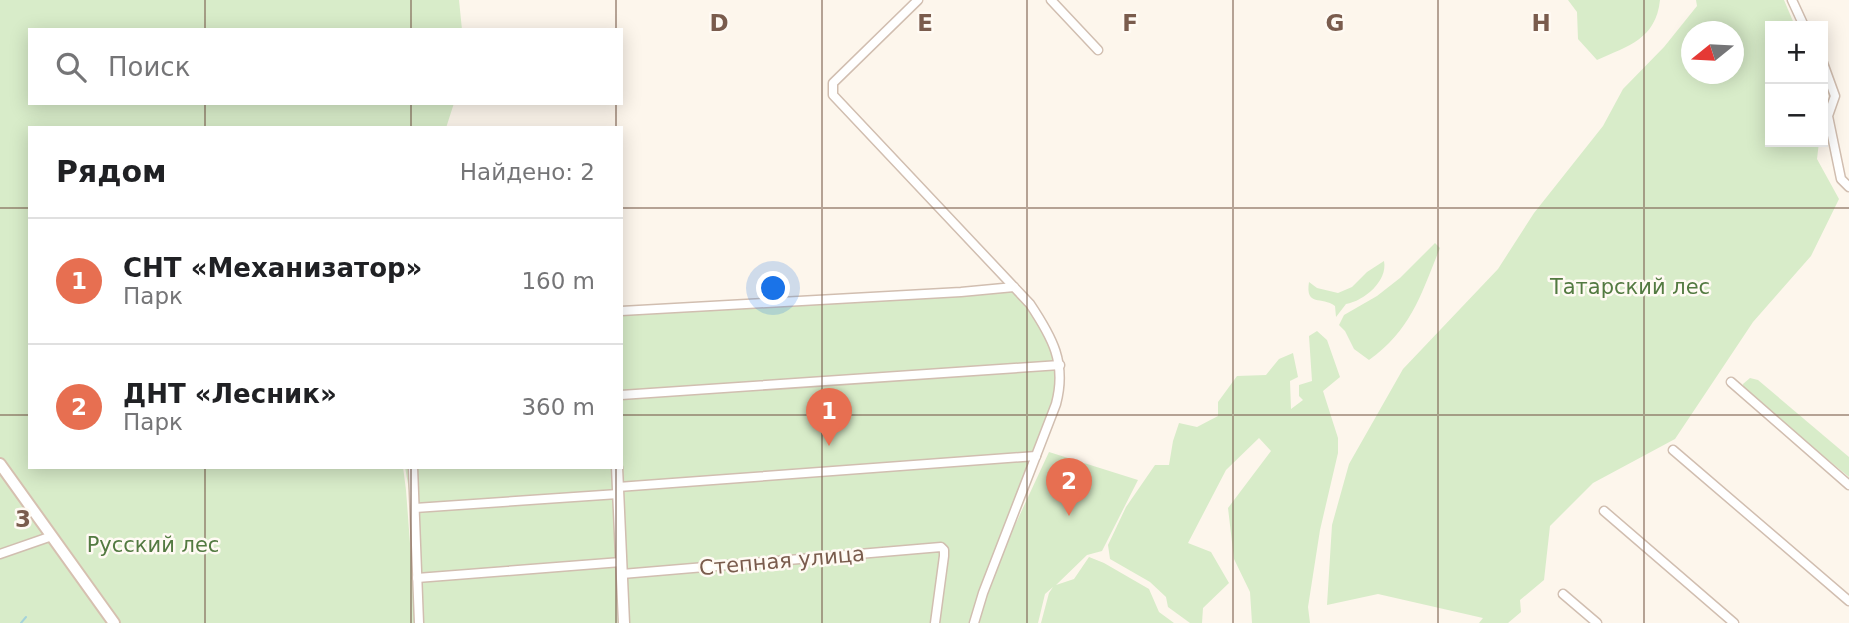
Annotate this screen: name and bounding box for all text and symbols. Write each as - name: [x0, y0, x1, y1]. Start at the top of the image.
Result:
- text: D: [709, 10, 729, 36]
- text: E: [917, 10, 933, 36]
- text: F: [1122, 10, 1138, 36]
- text: G: [1326, 10, 1344, 36]
- text: H: [1531, 10, 1551, 36]
- north arrow: [1681, 21, 1744, 84]
- map controls: [1765, 21, 1828, 147]
- button: +: [1765, 21, 1828, 84]
- search box: [28, 28, 623, 105]
- icon: search: [52, 48, 90, 86]
- text: Поиск: [108, 52, 190, 82]
- button: −: [1765, 84, 1828, 147]
- text: Рядом: [56, 154, 167, 189]
- text: Найдено: 2: [460, 159, 595, 185]
- text: СНТ «Механизатор»: [123, 253, 422, 283]
- text: 1: [71, 268, 87, 294]
- text: 160 m: [521, 268, 595, 294]
- your location: [756, 271, 790, 305]
- park label: Татарский лес: [1549, 275, 1710, 299]
- text: Парк: [123, 283, 183, 309]
- text: ДНТ «Лесник»: [123, 379, 337, 409]
- pin: 1: [806, 388, 852, 446]
- text: 2: [71, 394, 87, 420]
- text: 360 m: [521, 394, 595, 420]
- text: Парк: [123, 409, 183, 435]
- pin: 2: [1046, 458, 1092, 516]
- text: 3: [15, 506, 31, 532]
- park label: Русский лес: [87, 533, 219, 557]
- street label: Степная улица: [698, 542, 866, 580]

